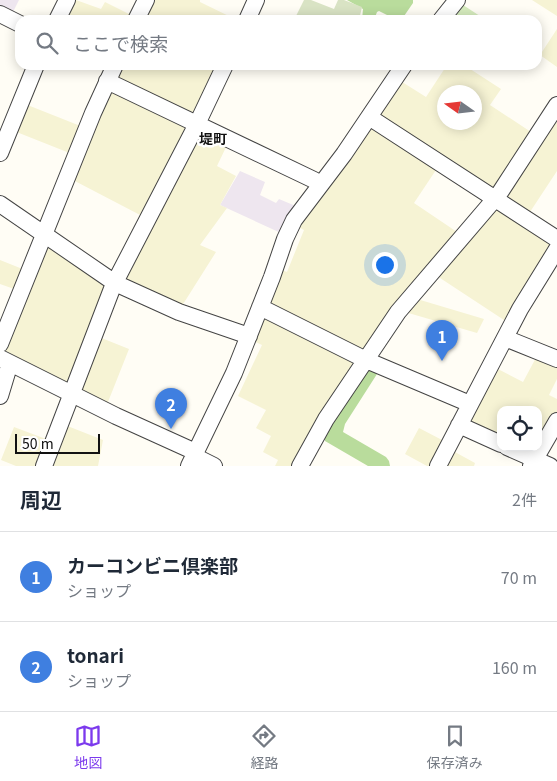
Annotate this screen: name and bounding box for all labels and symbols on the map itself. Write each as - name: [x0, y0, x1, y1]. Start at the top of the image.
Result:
- north arrow: [437, 85, 482, 130]
- district label: 堤町: [199, 128, 227, 148]
- your location: [372, 252, 398, 278]
- pin: 1: [426, 320, 458, 361]
- pin: 2: [155, 388, 187, 429]
- scale bar: [15, 431, 100, 454]

